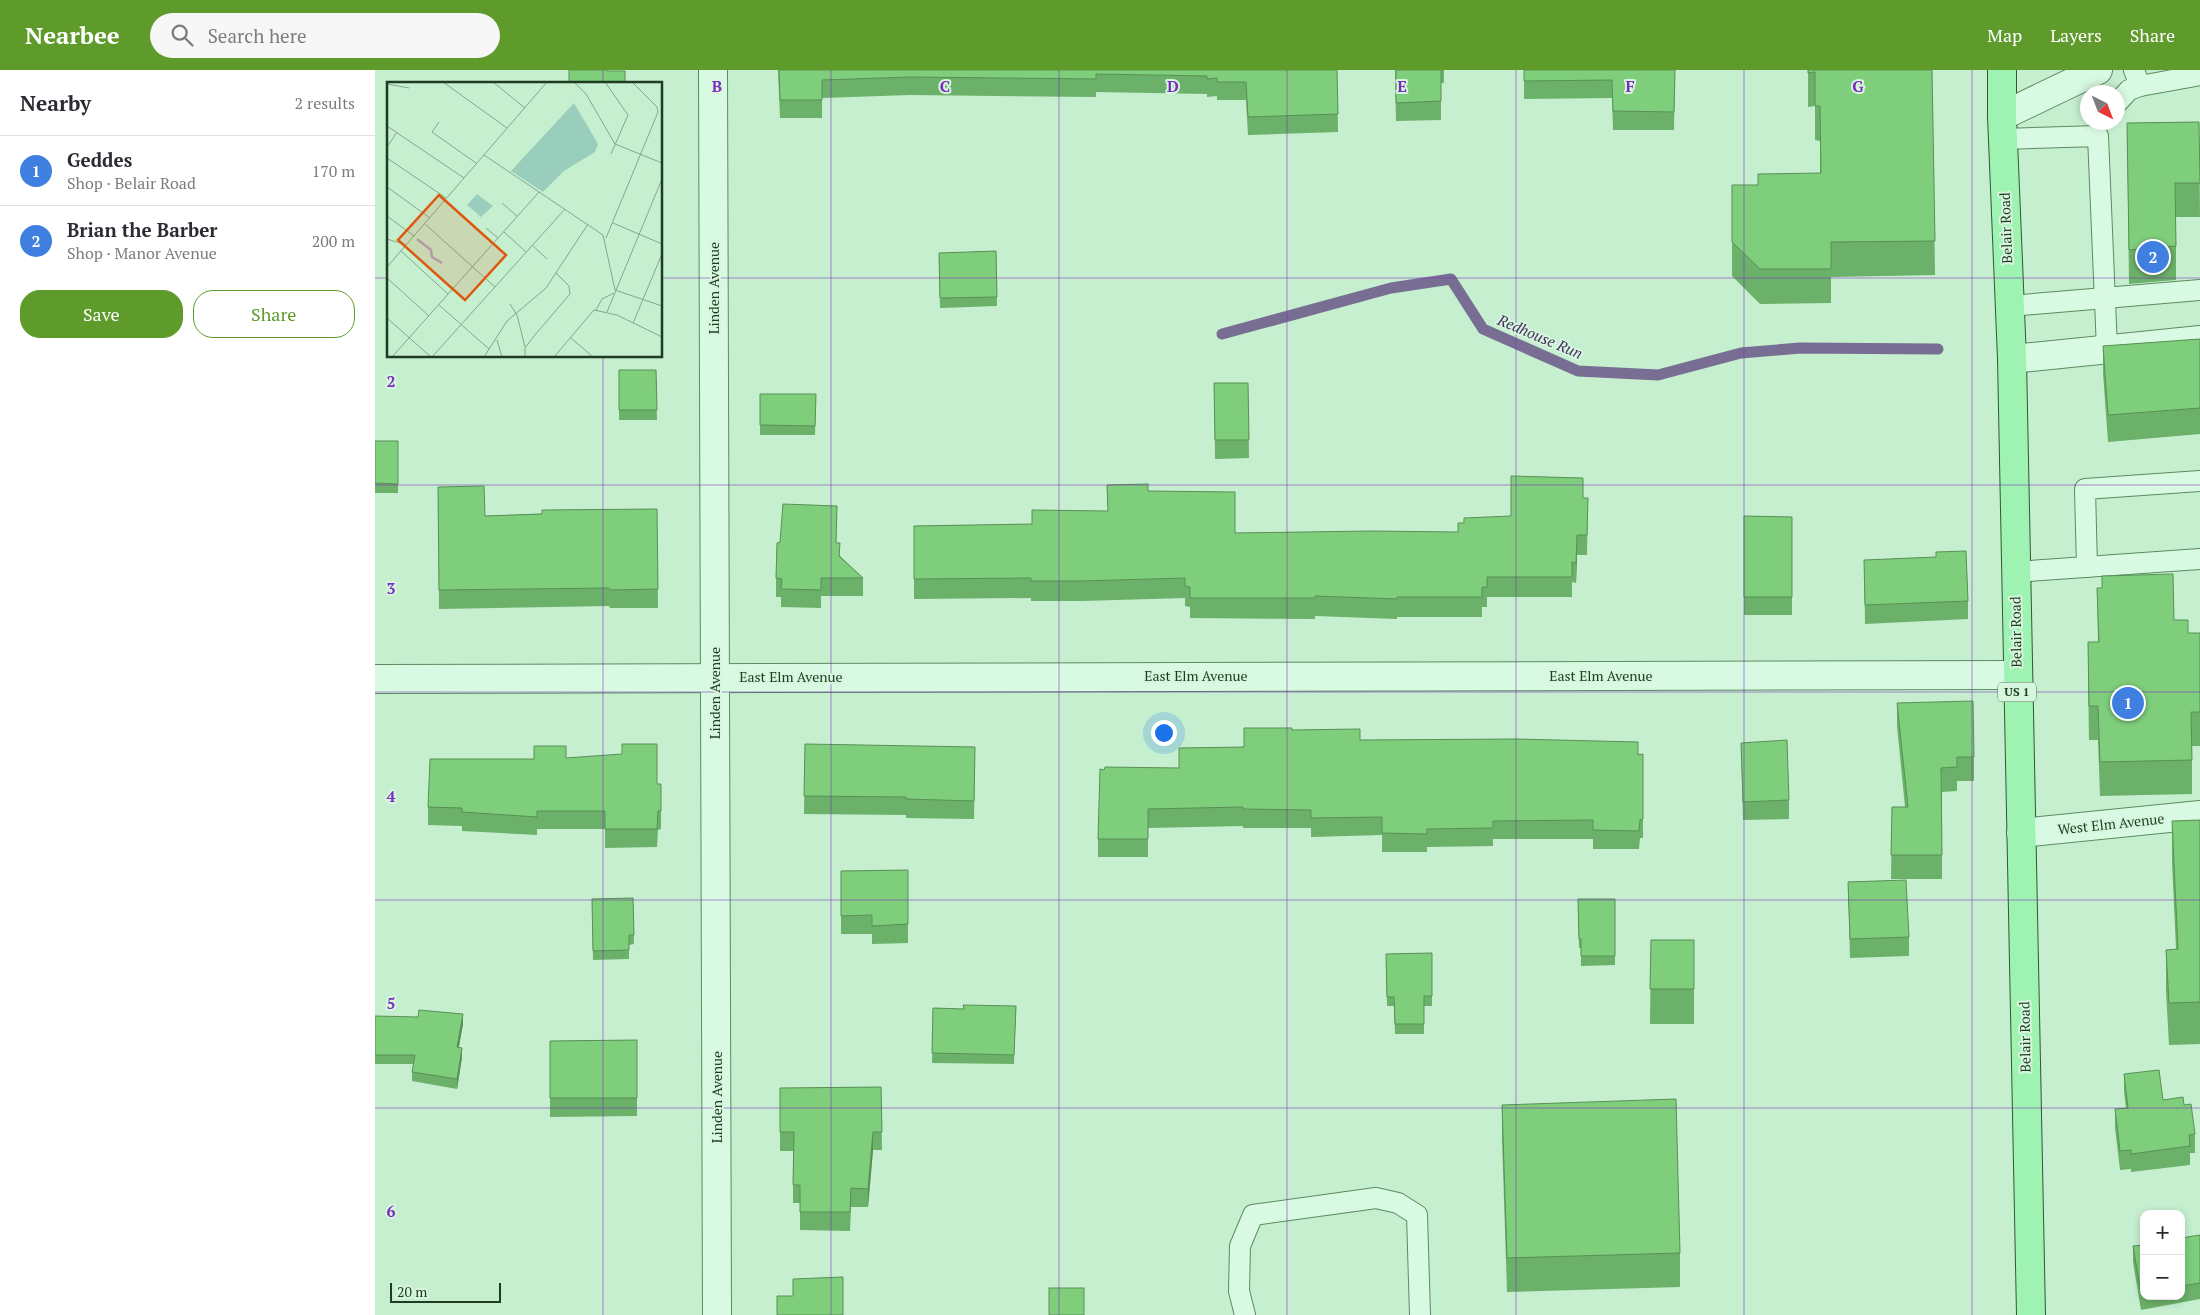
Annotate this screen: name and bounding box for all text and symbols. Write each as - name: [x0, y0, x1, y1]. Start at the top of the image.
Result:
- search box: [150, 13, 500, 58]
- text: Nearbee: [25, 19, 120, 51]
- icon: search: [168, 21, 196, 49]
- text: Search here: [208, 23, 307, 48]
- text: Map: [1987, 23, 2022, 47]
- text: Layers: [2050, 23, 2102, 47]
- text: Share: [2130, 23, 2175, 47]
- text: B: [712, 75, 722, 97]
- text: C: [940, 75, 950, 97]
- text: D: [1167, 75, 1179, 97]
- text: E: [1397, 75, 1407, 97]
- text: F: [1625, 75, 1635, 97]
- text: G: [1852, 75, 1864, 97]
- inset map: [387, 82, 663, 358]
- north arrow: [2080, 85, 2125, 130]
- text: Nearby: [20, 89, 91, 117]
- text: 2 results: [295, 92, 355, 114]
- text: Geddes: [67, 147, 132, 172]
- text: 1: [31, 160, 41, 182]
- text: 170 m: [312, 160, 355, 182]
- text: Shop · Belair Road: [67, 172, 196, 194]
- street label: Belair Road: [1995, 192, 2016, 264]
- text: Brian the Barber: [67, 217, 218, 242]
- text: 2: [31, 230, 41, 252]
- text: 200 m: [312, 230, 355, 252]
- pin: 2: [2137, 238, 2169, 276]
- text: Shop · Manor Avenue: [67, 242, 217, 264]
- street label: Linden Avenue: [704, 242, 723, 334]
- button: Save: [20, 290, 183, 338]
- button: Share: [193, 290, 355, 338]
- water label: Redhouse Run: [1494, 309, 1586, 363]
- text: 2: [386, 370, 396, 392]
- text: 3: [386, 577, 396, 599]
- street label: Belair Road: [2005, 596, 2026, 668]
- street label: Linden Avenue: [705, 647, 724, 739]
- street label: East Elm Avenue: [1144, 666, 1248, 685]
- street label: East Elm Avenue: [1549, 666, 1653, 685]
- street label: East Elm Avenue: [739, 667, 843, 686]
- road number: US 1: [1998, 682, 2036, 702]
- pin: 1: [2112, 684, 2144, 722]
- your location: [1151, 720, 1177, 746]
- text: 4: [386, 785, 396, 807]
- street label: West Elm Avenue: [2057, 808, 2165, 839]
- text: 5: [386, 992, 396, 1014]
- street label: Belair Road: [2014, 1001, 2035, 1073]
- street label: Linden Avenue: [707, 1051, 726, 1143]
- text: 6: [386, 1200, 396, 1222]
- map controls: [2140, 1210, 2185, 1300]
- button: +: [2140, 1210, 2185, 1255]
- button: −: [2140, 1255, 2185, 1300]
- scale bar: [390, 1280, 501, 1303]
- text: 20 m: [397, 1282, 427, 1301]

